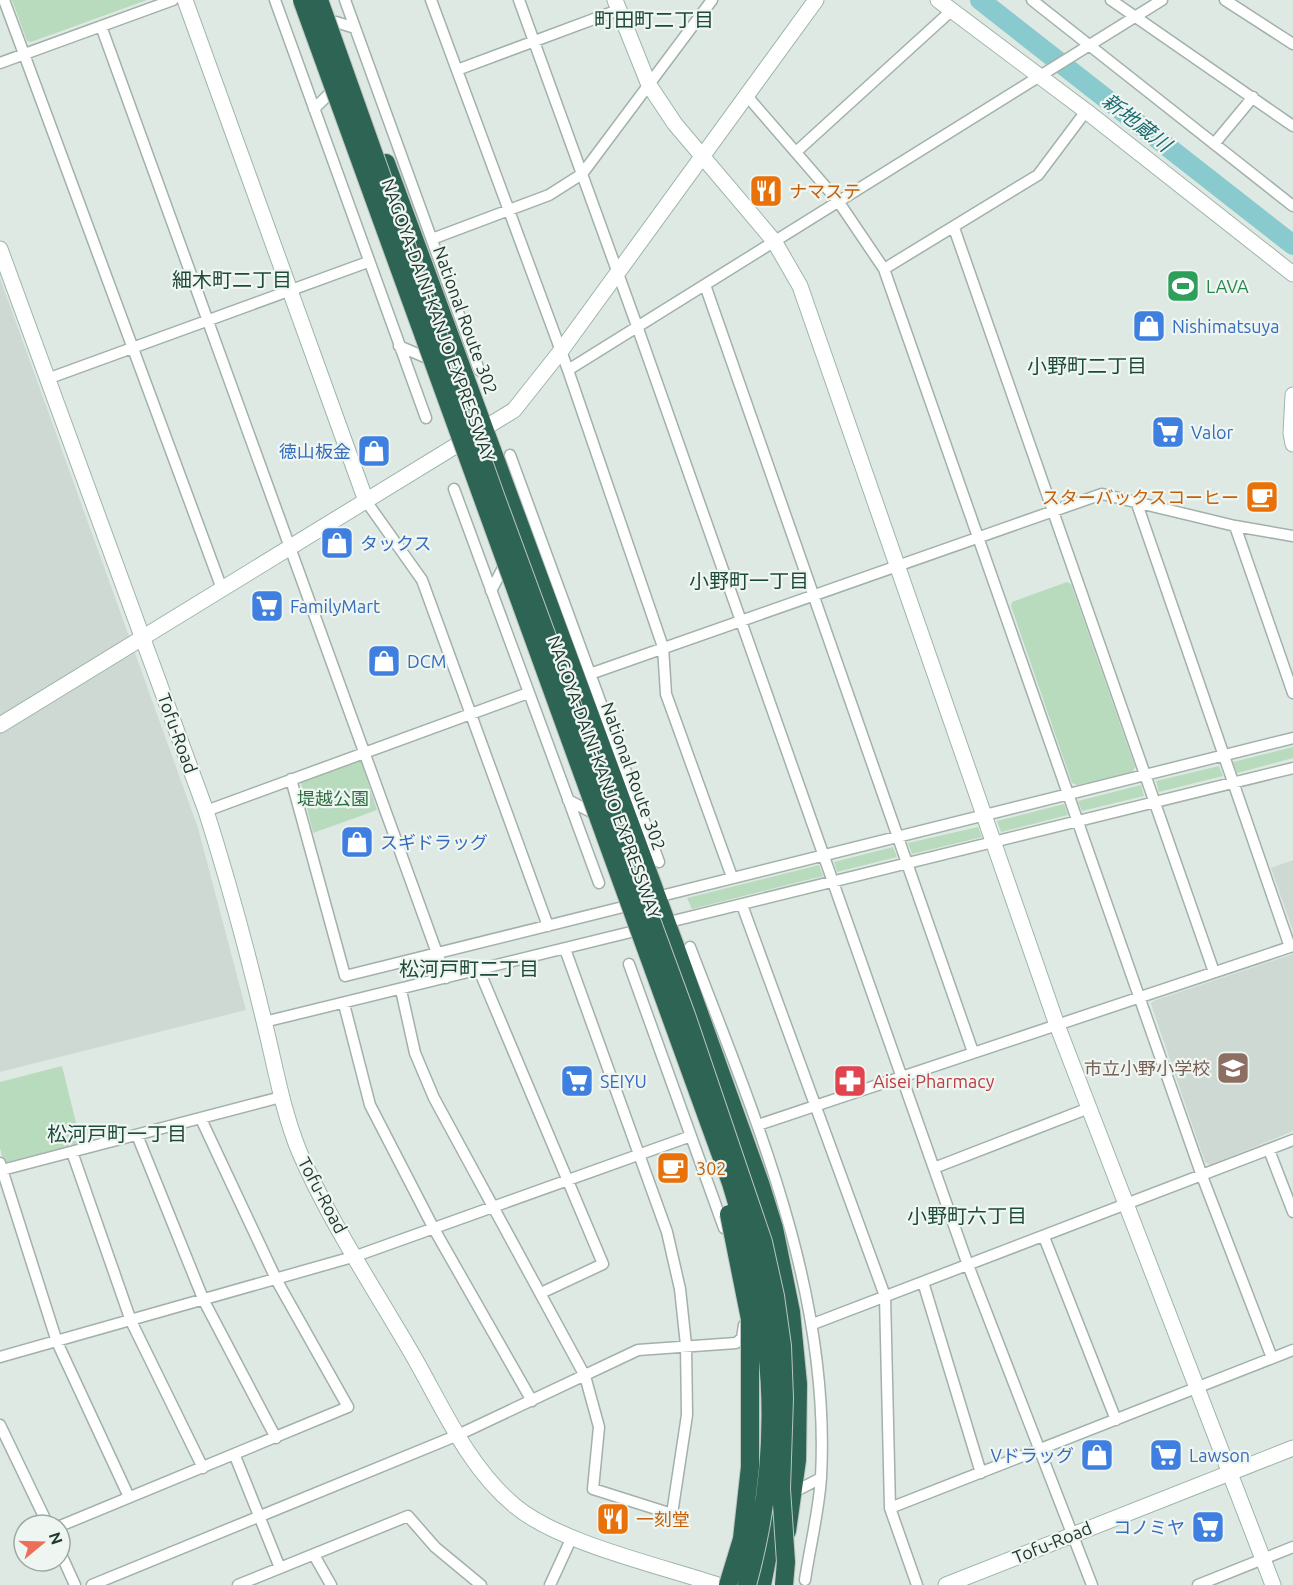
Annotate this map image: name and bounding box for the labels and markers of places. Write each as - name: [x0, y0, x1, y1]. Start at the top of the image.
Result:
- restaurant icon: ナマステ: [748, 173, 784, 209]
- place label: ナマステ: [789, 181, 861, 201]
- sports icon: LAVA: [1165, 268, 1201, 304]
- place label: LAVA: [1206, 276, 1249, 296]
- shop icon: Nishimatsuya: [1131, 308, 1167, 344]
- place label: Nishimatsuya: [1172, 316, 1280, 336]
- supermarket icon: Valor: [1150, 414, 1186, 450]
- place label: Valor: [1191, 422, 1234, 442]
- shop icon: 徳山板金: [356, 433, 392, 469]
- place label: 徳山板金: [279, 441, 351, 461]
- cafe icon: スターバックスコーヒー: [1244, 479, 1280, 515]
- place label: スターバックスコーヒー: [1042, 487, 1239, 507]
- shop icon: タックス: [319, 525, 355, 561]
- place label: タックス: [360, 533, 431, 553]
- supermarket icon: FamilyMart: [249, 588, 285, 624]
- place label: FamilyMart: [290, 596, 380, 616]
- shop icon: DCM: [366, 643, 402, 679]
- place label: DCM: [407, 651, 446, 671]
- shop icon: スギドラッグ: [339, 824, 375, 860]
- place label: スギドラッグ: [380, 832, 488, 852]
- school or university icon: 市立小野小学校: [1215, 1050, 1251, 1086]
- place label: 市立小野小学校: [1084, 1058, 1210, 1078]
- supermarket icon: SEIYU: [559, 1063, 595, 1099]
- pharmacy icon: Aisei Pharmacy: [832, 1063, 868, 1099]
- place label: SEIYU: [600, 1071, 647, 1091]
- place label: Aisei Pharmacy: [873, 1071, 995, 1091]
- cafe icon: 302: [655, 1150, 691, 1186]
- place label: 302: [696, 1158, 726, 1178]
- shop icon: Vドラッグ: [1079, 1437, 1115, 1473]
- supermarket icon: Lawson: [1148, 1437, 1184, 1473]
- place label: Vドラッグ: [991, 1445, 1074, 1465]
- place label: Lawson: [1189, 1445, 1250, 1465]
- restaurant icon: 一刻堂: [595, 1501, 631, 1537]
- place label: 一刻堂: [636, 1509, 690, 1529]
- supermarket icon: コノミヤ: [1190, 1509, 1226, 1545]
- place label: コノミヤ: [1113, 1517, 1185, 1537]

